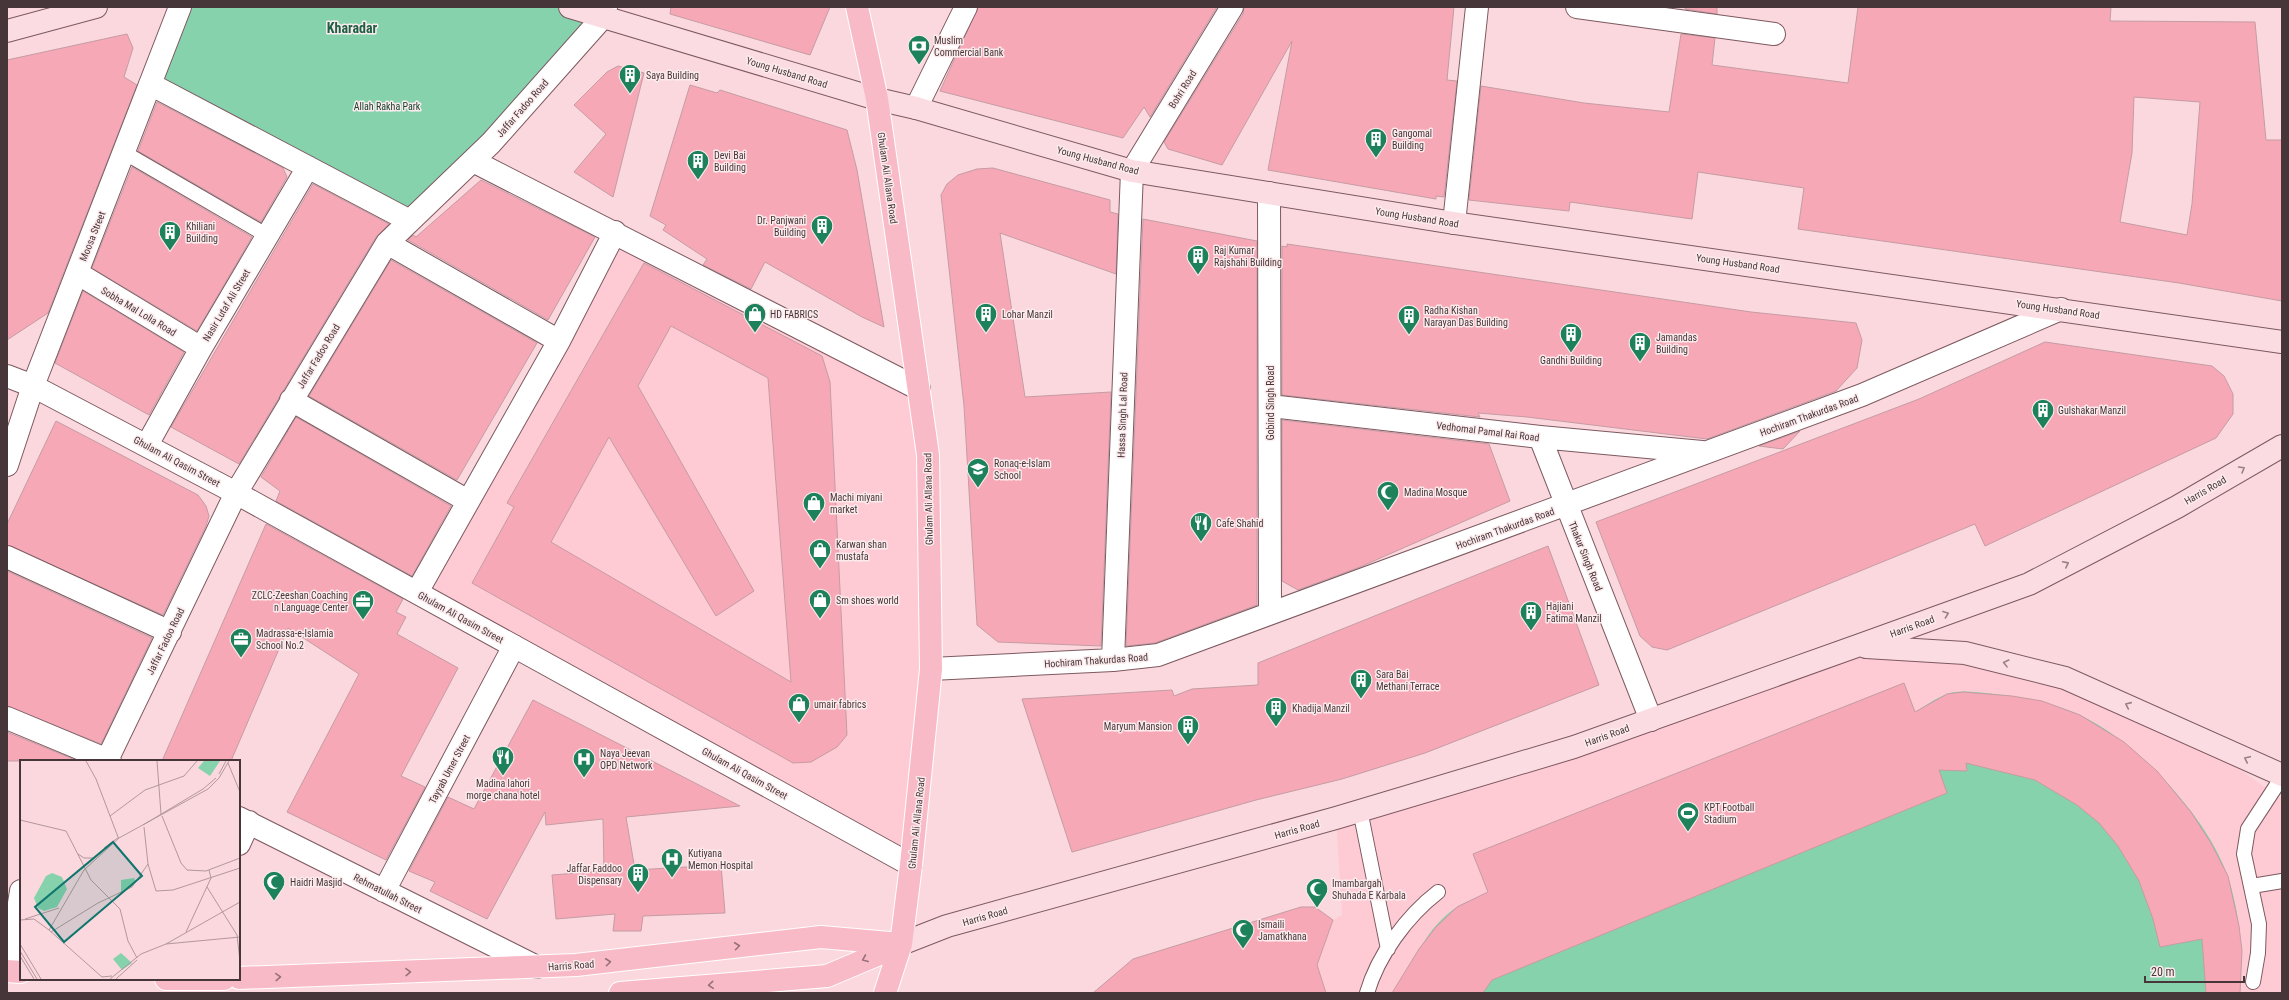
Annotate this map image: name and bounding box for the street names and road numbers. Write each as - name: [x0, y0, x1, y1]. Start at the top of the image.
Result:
- street label: Young Husband Road: [745, 55, 829, 90]
- street label: Bohri Road: [1166, 68, 1199, 110]
- street label: Jaffar Fadoo Road: [494, 77, 550, 139]
- street label: Ghulam Ali Allana Road: [876, 132, 899, 225]
- street label: Young Husband Road: [1056, 144, 1140, 177]
- street label: Young Husband Road: [1374, 205, 1459, 230]
- street label: Moosa Street: [77, 210, 107, 263]
- street label: Young Husband Road: [1695, 252, 1780, 275]
- street label: Nasir Lutaf Ali Street: [201, 267, 252, 343]
- street label: Sobha Mal Lolia Road: [99, 285, 178, 338]
- street label: Young Husband Road: [2015, 298, 2100, 321]
- street label: Jaffar Fadoo Road: [295, 322, 342, 390]
- street label: Gobind Singh Road: [1265, 366, 1276, 440]
- street label: Hassa Singh Lal Road: [1116, 372, 1129, 458]
- street label: Hochiram Thakurdas Road: [1758, 392, 1860, 438]
- street label: Vedhomal Pamal Rai Road: [1436, 420, 1540, 443]
- street label: Ghulam Ali Qasim Street: [132, 434, 222, 489]
- street label: Ghulam Ali Allana Road: [922, 453, 935, 545]
- street label: Harris Road: [2182, 474, 2228, 507]
- street label: Hochiram Thakurdas Road: [1454, 505, 1556, 551]
- street label: Thakur Singh Road: [1567, 520, 1605, 593]
- street label: Ghulam Ali Qasim Street: [416, 589, 505, 646]
- street label: Jaffar Fadoo Road: [145, 606, 186, 676]
- street label: Harris Road: [1889, 613, 1936, 640]
- street label: Hochiram Thakurdas Road: [1044, 651, 1148, 670]
- street label: Harris Road: [1584, 722, 1631, 749]
- street label: Tayyab Umer Street: [427, 733, 472, 805]
- street label: Ghulam Ali Qasim Street: [700, 745, 789, 802]
- street label: Ghulam Ali Allana Road: [906, 777, 927, 870]
- street label: Harris Road: [1273, 818, 1321, 841]
- street label: Rehmatullah Street: [352, 872, 424, 915]
- street label: Harris Road: [961, 905, 1009, 928]
- street label: Harris Road: [548, 958, 595, 973]

